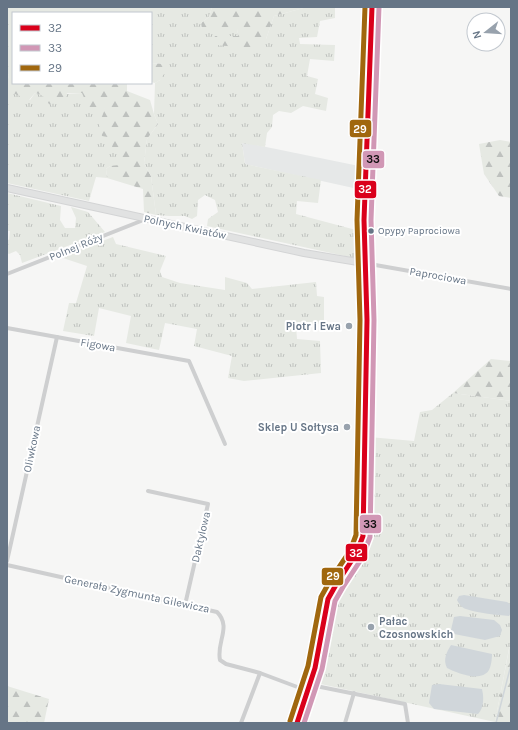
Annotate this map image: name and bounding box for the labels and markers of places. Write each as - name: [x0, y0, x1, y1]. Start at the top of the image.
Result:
- place label: Opypy Paprociowa: [378, 225, 460, 237]
- marker: Opypy Paprociowa: [366, 226, 376, 236]
- place label: Piotr i Ewa: [286, 320, 341, 333]
- marker: Piotr i Ewa: [344, 321, 354, 331]
- place label: Sklep U Sołtysa: [258, 421, 339, 434]
- marker: Sklep U Sołtysa: [342, 422, 352, 432]
- place label: Pałac Czosnowskich: [379, 615, 453, 641]
- marker: Pałac Czosnowskich: [366, 622, 376, 632]

